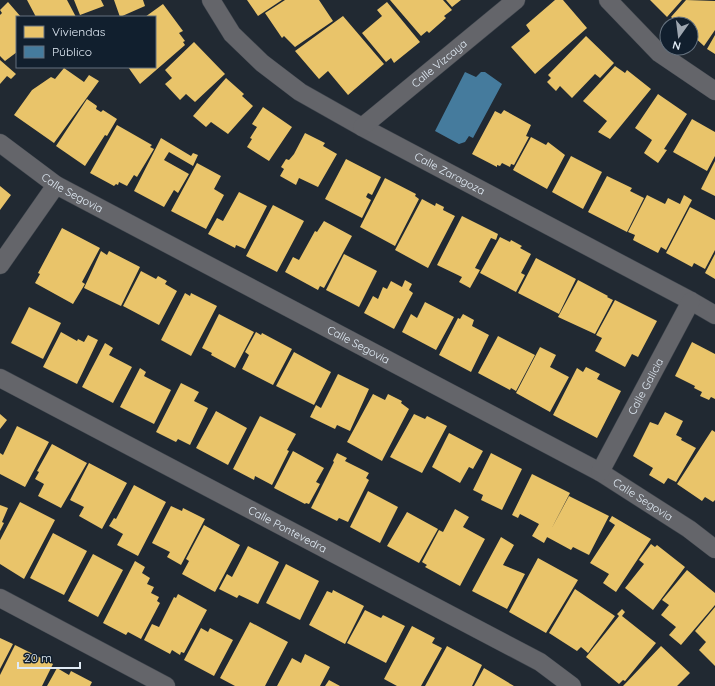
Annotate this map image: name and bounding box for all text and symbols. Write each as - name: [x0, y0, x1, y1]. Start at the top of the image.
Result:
- legend: [16, 16, 156, 68]
- north arrow: [659, 16, 699, 56]
- text: Viviendas: [52, 24, 106, 39]
- street label: Calle Vizcaya: [408, 36, 470, 90]
- text: N: [671, 38, 682, 53]
- text: Público: [52, 44, 92, 59]
- street label: Calle Zaragoza: [412, 149, 487, 198]
- street label: Calle Segovia: [39, 170, 105, 216]
- street label: Calle Segovia: [325, 322, 392, 367]
- street label: Calle Galicia: [625, 356, 666, 417]
- street label: Calle Segovia: [610, 475, 676, 524]
- street label: Calle Pontevedra: [246, 503, 329, 556]
- scale bar: [18, 644, 80, 670]
- text: 20 m: [24, 650, 52, 665]

